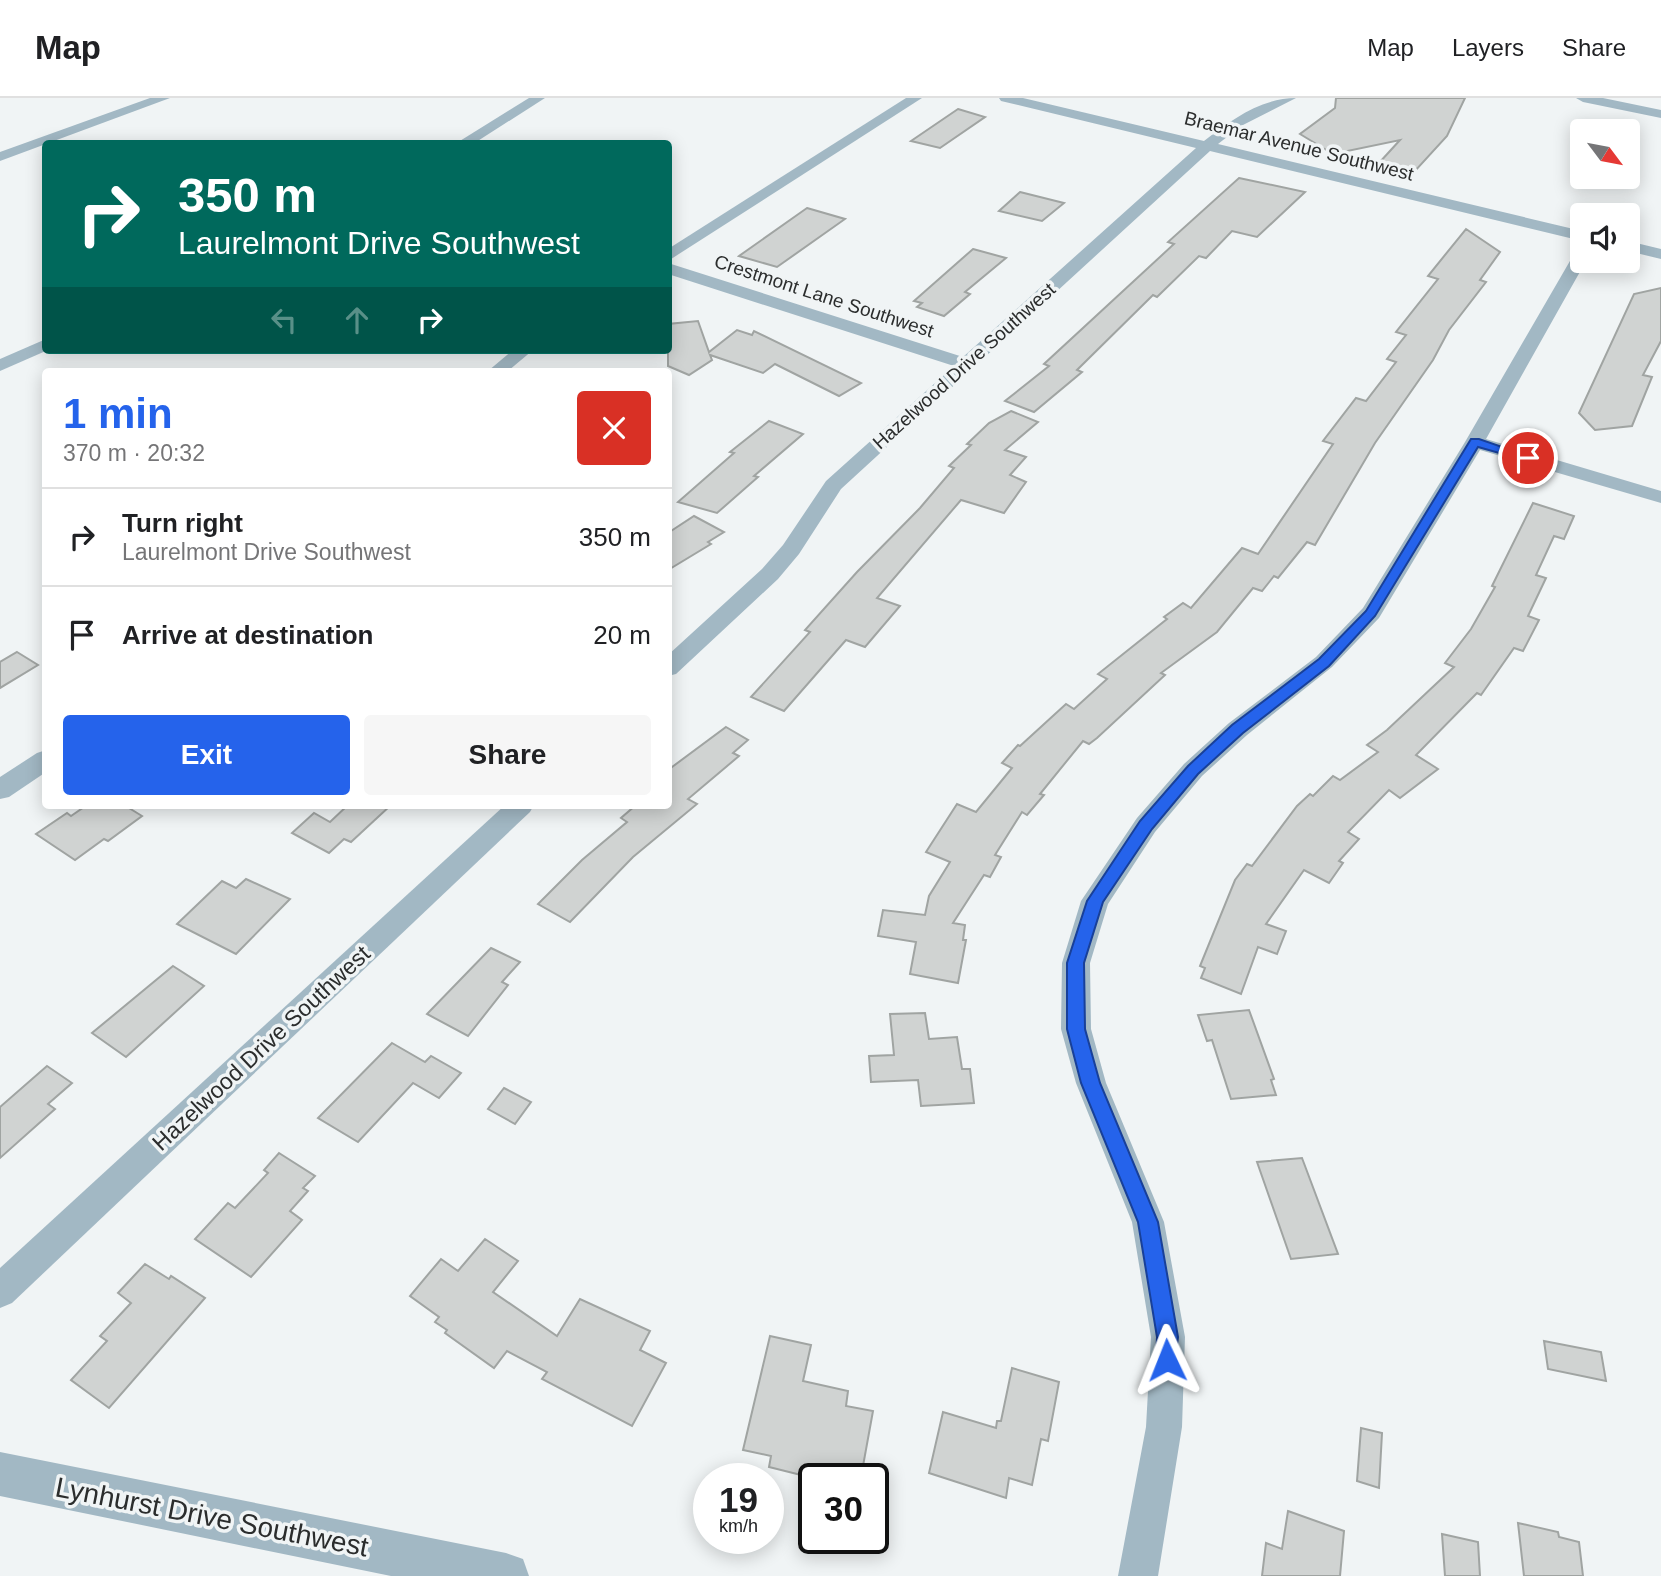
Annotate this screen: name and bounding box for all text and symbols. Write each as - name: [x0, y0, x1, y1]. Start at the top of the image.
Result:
- text: Map: [35, 29, 101, 66]
- text: Map: [1367, 34, 1414, 61]
- text: Layers: [1452, 34, 1524, 61]
- text: Share: [1562, 34, 1626, 61]
- street label: Braemar Avenue Southwest: [1182, 107, 1416, 185]
- north arrow: [1570, 119, 1640, 189]
- map controls: [1570, 119, 1640, 273]
- icon: right: [63, 168, 154, 259]
- text: 350 m: [178, 168, 317, 222]
- button: sound: [1570, 203, 1640, 273]
- text: Laurelmont Drive Southwest: [178, 225, 580, 261]
- street label: Crestmont Lane Southwest: [712, 251, 937, 342]
- street label: Hazelwood Drive Southwest: [869, 278, 1060, 453]
- icon: left: [265, 301, 303, 339]
- icon: ahead: [338, 301, 376, 339]
- icon: right: [411, 301, 449, 339]
- text: 1 min: [63, 390, 173, 437]
- button: close: [577, 391, 651, 465]
- pin: [1498, 428, 1558, 488]
- icon: arrive: [1509, 439, 1547, 477]
- text: 370 m · 20:32: [63, 440, 205, 466]
- text: Turn right: [122, 508, 243, 538]
- icon: right: [63, 518, 101, 556]
- text: 350 m: [579, 522, 651, 552]
- text: Laurelmont Drive Southwest: [122, 539, 411, 565]
- icon: arrive: [63, 616, 101, 654]
- text: Arrive at destination: [122, 620, 373, 650]
- text: 20 m: [593, 620, 651, 650]
- button: Exit: [63, 715, 350, 795]
- button: Share: [364, 715, 651, 795]
- street label: Hazelwood Drive Southwest: [147, 940, 375, 1156]
- position arrow: [1130, 1323, 1204, 1397]
- speed limit sign: 30: [798, 1463, 889, 1554]
- street label: Lynhurst Drive Southwest: [53, 1471, 371, 1563]
- text: 19: [719, 1480, 758, 1519]
- text: km/h: [719, 1516, 758, 1536]

